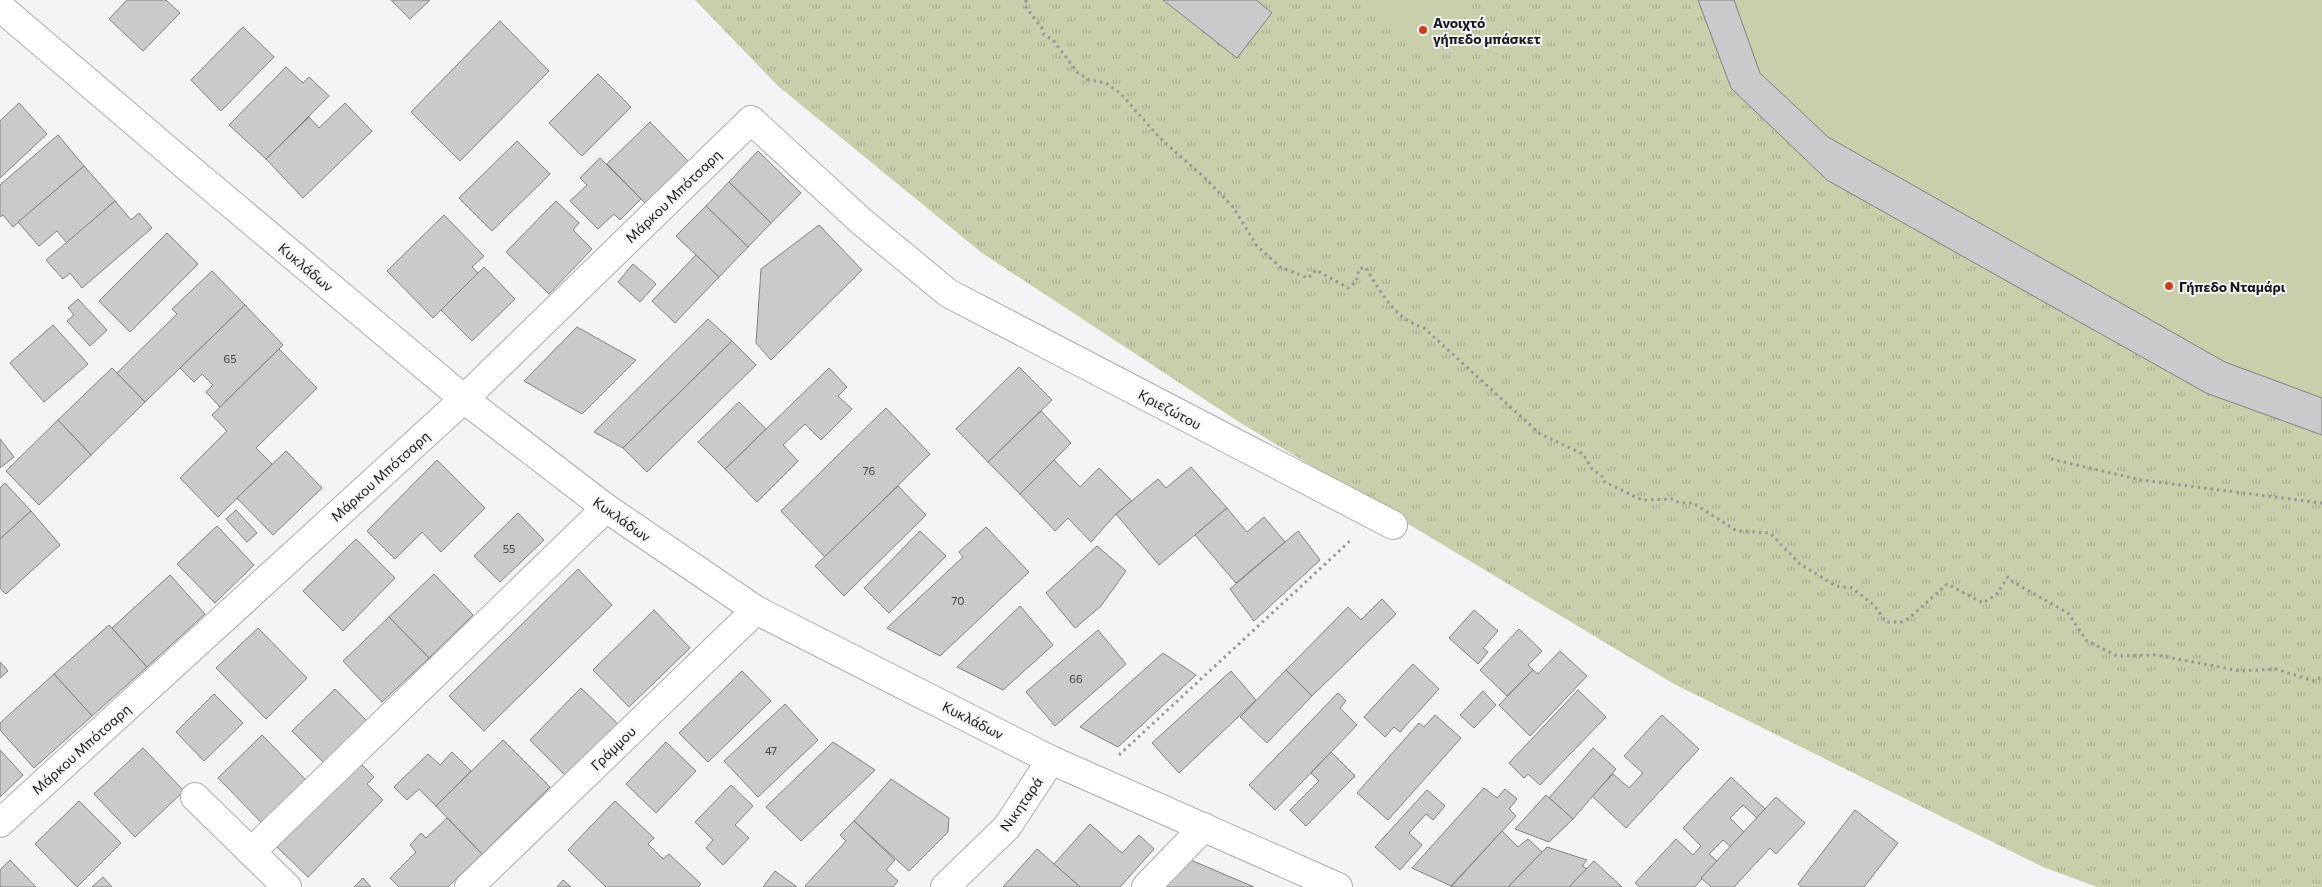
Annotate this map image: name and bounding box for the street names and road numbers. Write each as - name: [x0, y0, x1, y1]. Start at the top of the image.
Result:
- street label: Μάρκου Μπότσαρη: [621, 146, 725, 246]
- street label: Κυκλάδων: [275, 239, 337, 295]
- street label: Κριεζώτου: [1136, 385, 1204, 433]
- street label: Μάρκου Μπότσαρη: [327, 427, 433, 525]
- street label: Κυκλάδων: [590, 493, 654, 545]
- street label: Κυκλάδων: [940, 697, 1006, 743]
- street label: Μάρκου Μπότσαρη: [28, 700, 134, 798]
- street label: Γράμμου: [587, 722, 639, 774]
- street label: Νικηταρά: [996, 774, 1046, 834]

